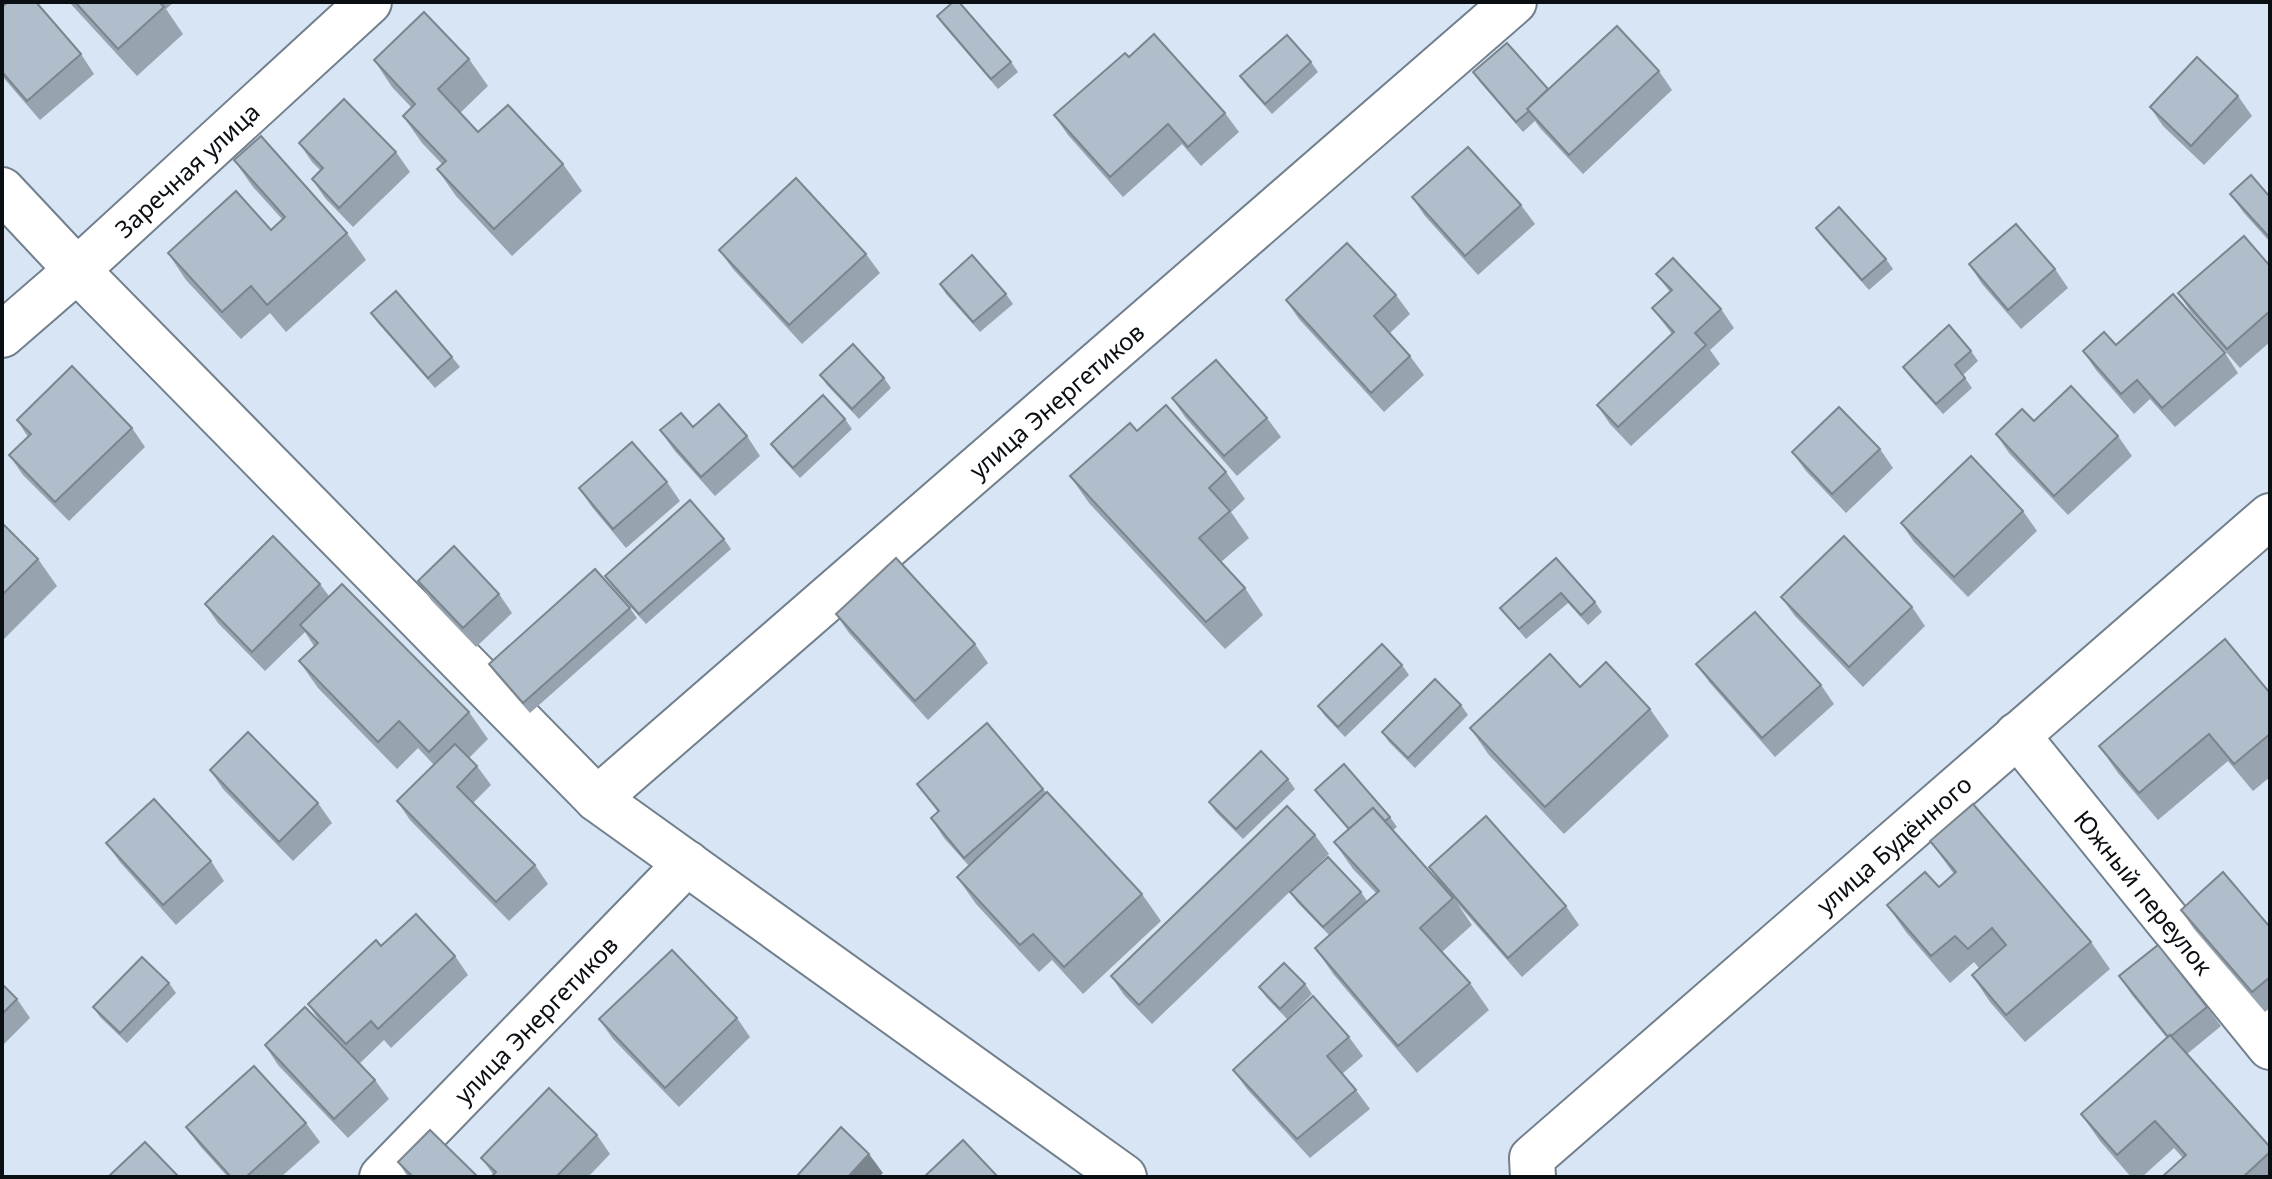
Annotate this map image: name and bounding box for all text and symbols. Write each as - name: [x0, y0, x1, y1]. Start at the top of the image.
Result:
- street label: Заречная улица: [107, 95, 266, 244]
- street label: улица Энергетиков: [961, 315, 1150, 485]
- street label: улица Будённого: [1809, 767, 1978, 920]
- street label: Южный переулок: [2067, 803, 2221, 981]
- street label: улица Энергетиков: [446, 928, 624, 1110]

